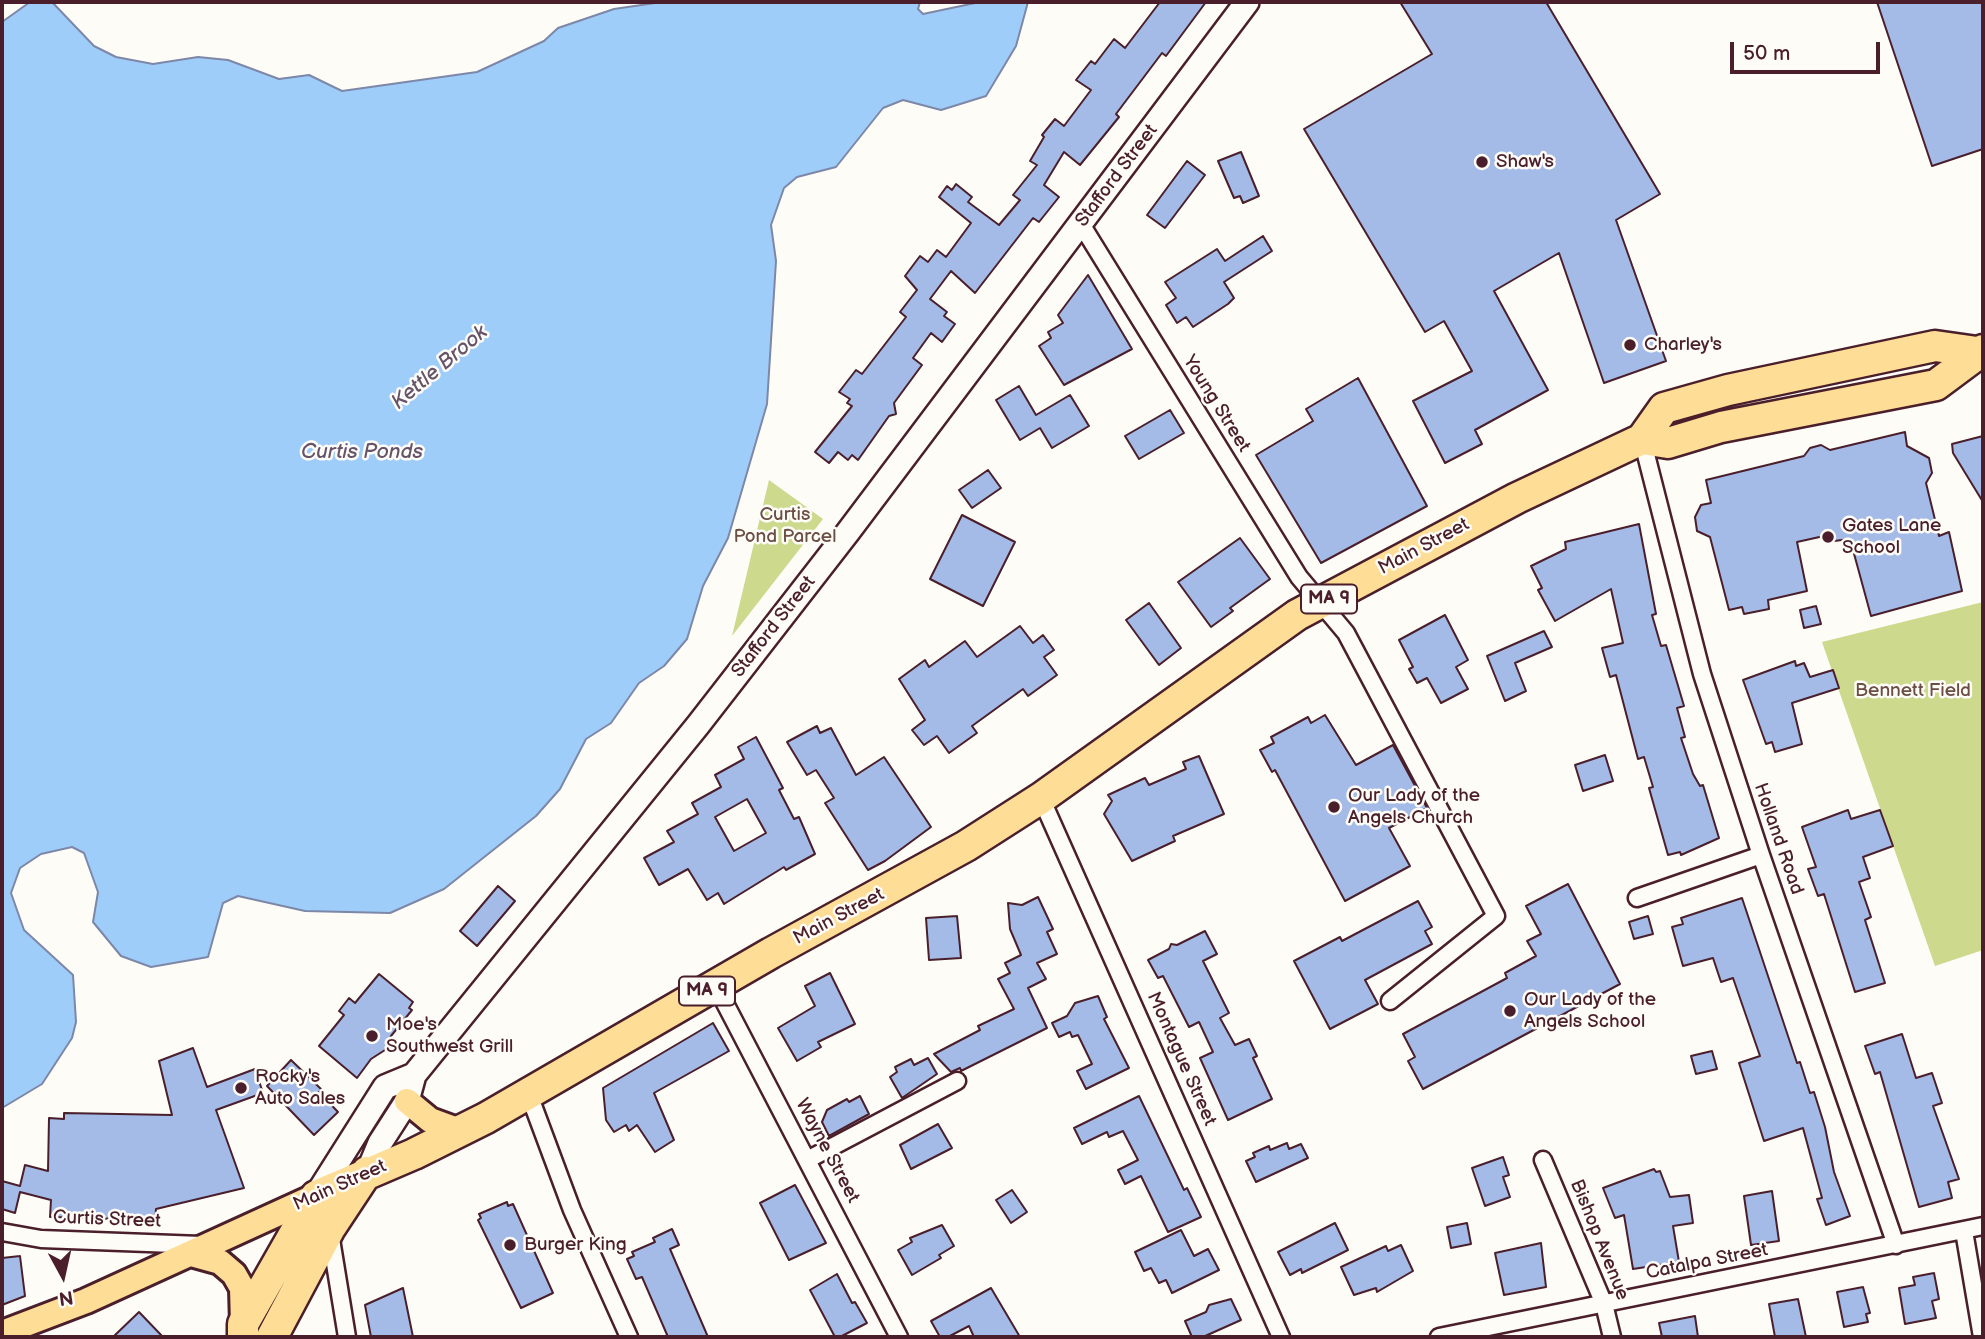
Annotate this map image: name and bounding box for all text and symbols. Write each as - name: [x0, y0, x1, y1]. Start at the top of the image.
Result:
- scale bar: [1733, 28, 1884, 72]
- text: 50 m: [1743, 41, 1790, 66]
- street label: Stafford Street: [1071, 120, 1163, 232]
- place label: Shaw's: [1496, 151, 1554, 173]
- marker: Shaw's: [1474, 154, 1490, 170]
- water label: Kettle Brook: [387, 320, 493, 416]
- place label: Charley's: [1644, 334, 1722, 356]
- marker: Charley's: [1622, 337, 1638, 353]
- street label: Young Street: [1177, 351, 1255, 457]
- water label: Curtis Ponds: [301, 440, 423, 466]
- park label: Curtis Pond Parcel: [734, 504, 836, 548]
- street label: Main Street: [1375, 514, 1473, 580]
- place label: Gates Lane School: [1842, 515, 1941, 559]
- marker: Gates Lane School: [1820, 529, 1836, 545]
- street label: Stafford Street: [727, 572, 821, 682]
- road number: MA 9: [1301, 584, 1357, 614]
- park label: Bennett Field: [1855, 680, 1971, 702]
- street label: Holland Road: [1748, 780, 1808, 898]
- place label: Our Lady of the Angels Church: [1348, 785, 1480, 829]
- marker: Our Lady of the Angels Church: [1326, 799, 1342, 815]
- street label: Main Street: [790, 884, 888, 950]
- road number: MA 9: [679, 976, 735, 1006]
- street label: Montague Street: [1141, 989, 1221, 1129]
- place label: Our Lady of the Angels School: [1524, 989, 1656, 1033]
- marker: Our Lady of the Angels School: [1502, 1003, 1518, 1019]
- place label: Moe's Southwest Grill: [386, 1014, 513, 1058]
- marker: Moe's Southwest Grill: [364, 1028, 380, 1044]
- place label: Rocky's Auto Sales: [255, 1066, 345, 1110]
- marker: Rocky's Auto Sales: [233, 1080, 249, 1096]
- street label: Wayne Street: [790, 1095, 864, 1207]
- street label: Main Street: [290, 1155, 390, 1217]
- street label: Bishop Avenue: [1564, 1176, 1634, 1304]
- street label: Curtis Street: [53, 1207, 161, 1233]
- place label: Burger King: [524, 1234, 627, 1256]
- marker: Burger King: [502, 1237, 518, 1253]
- street label: Catalpa Street: [1644, 1239, 1770, 1285]
- north arrow: [28, 1241, 98, 1311]
- text: N: [57, 1285, 75, 1310]

